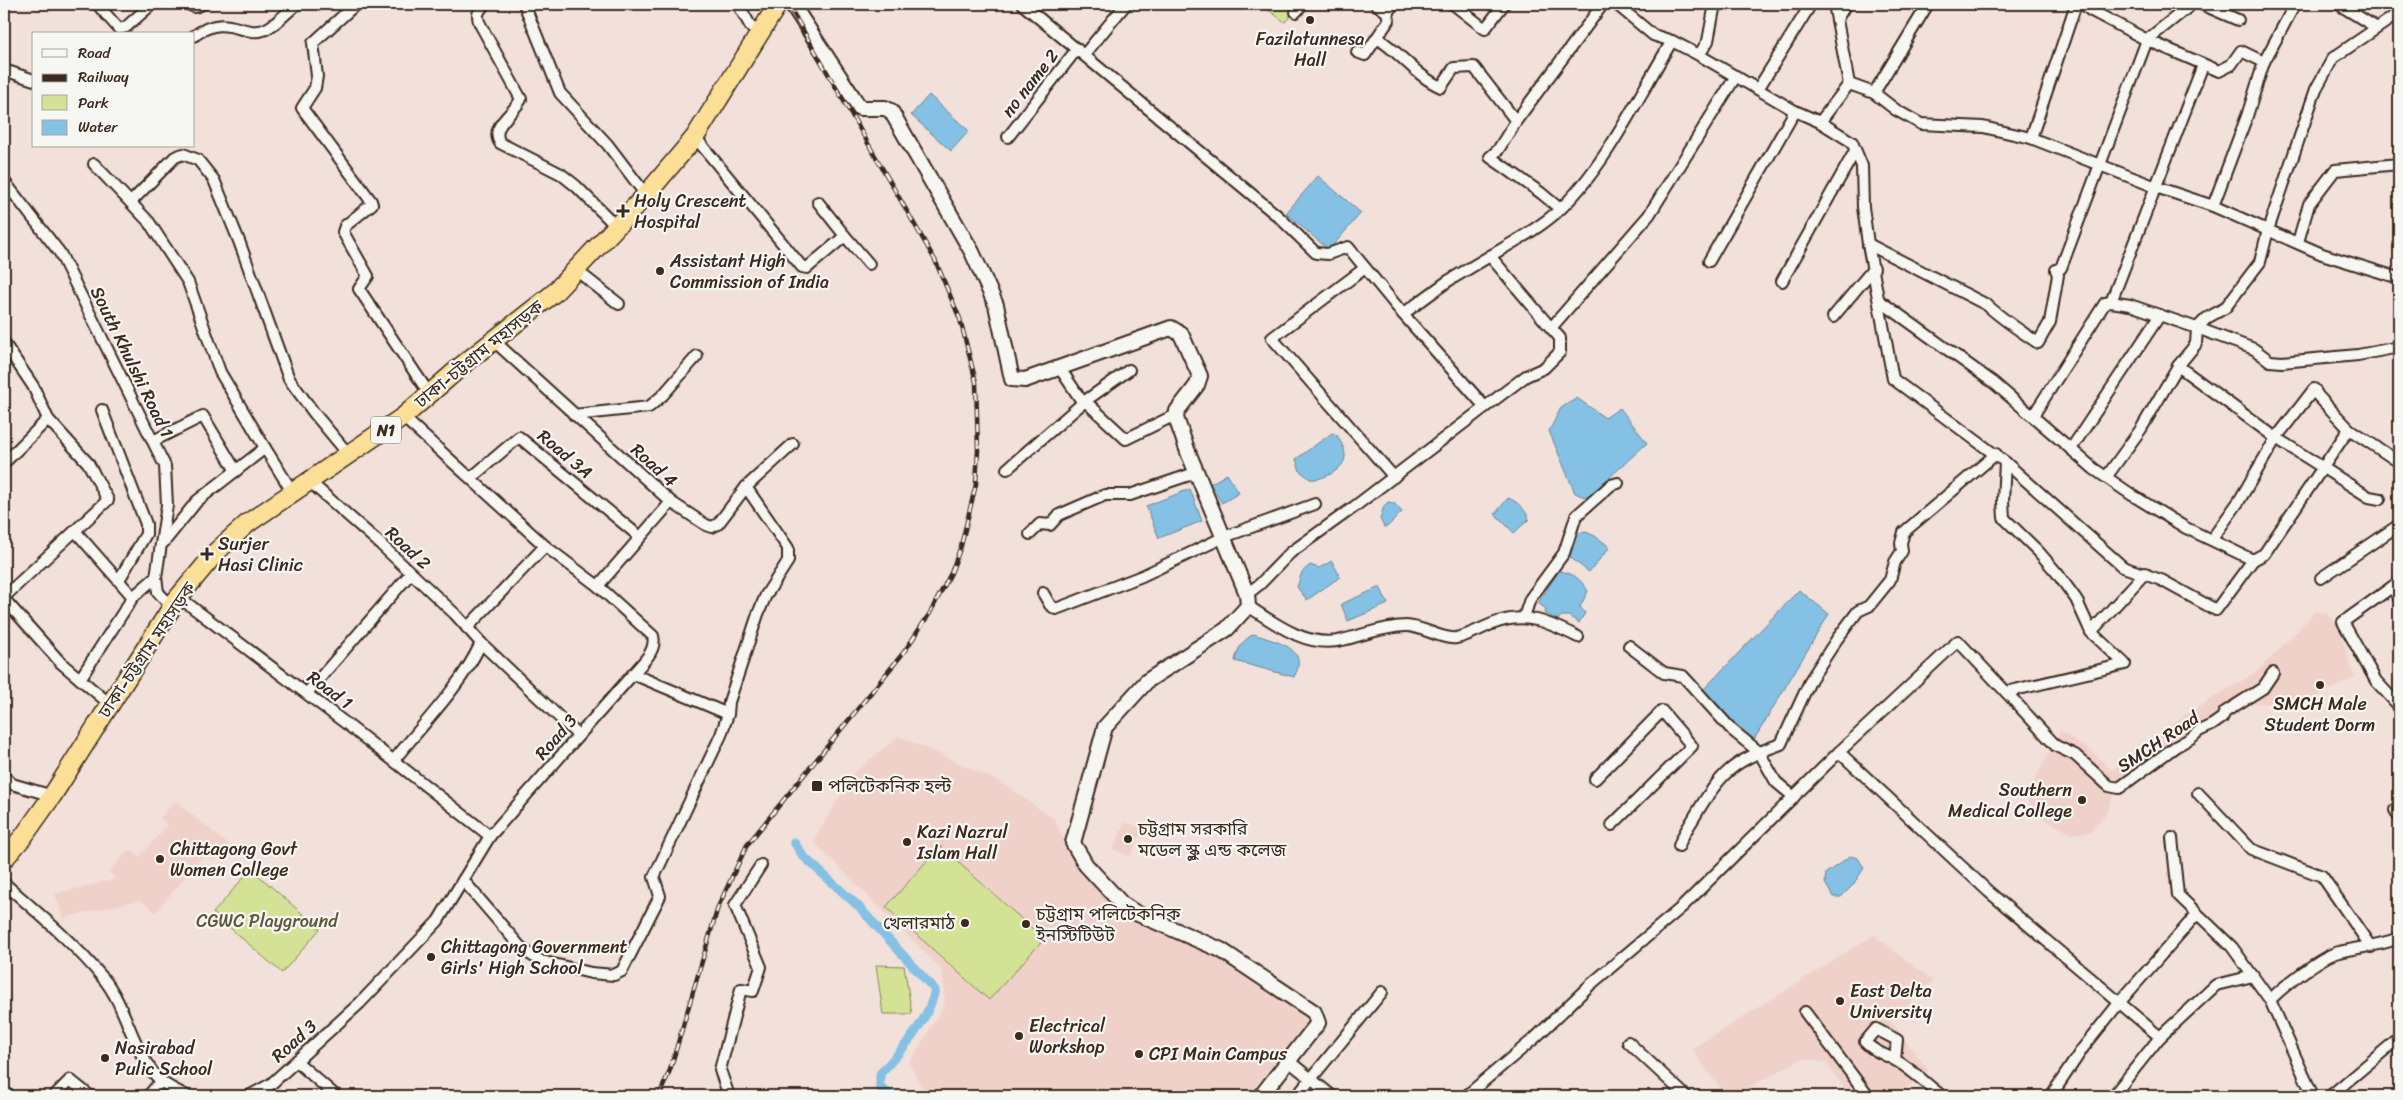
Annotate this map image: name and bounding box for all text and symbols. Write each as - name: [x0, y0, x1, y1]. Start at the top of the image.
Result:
- marker: Fazilatunnesa Hall: [1304, 14, 1316, 26]
- place label: Fazilatunnesa Hall: [1256, 23, 1364, 76]
- legend: [32, 32, 195, 148]
- text: Road: [78, 40, 111, 66]
- street label: no name 2: [993, 42, 1067, 124]
- text: Railway: [78, 64, 129, 90]
- text: Park: [78, 90, 109, 116]
- text: Water: [78, 114, 118, 140]
- place label: Holy Crescent Hospital: [634, 185, 747, 238]
- marker: Holy Crescent Hospital: [616, 204, 630, 218]
- place label: Assistant High Commission of India: [669, 245, 829, 298]
- marker: Assistant High Commission of India: [654, 265, 666, 277]
- street label: South Khulshi Road 1: [81, 281, 183, 444]
- street label: ঢাকা-চট্টগ্রাম মহাসড়ক: [406, 291, 551, 417]
- road number: N1: [371, 416, 401, 444]
- street label: Road 3A: [530, 421, 600, 487]
- street label: Road 4: [623, 435, 685, 495]
- street label: Road 2: [377, 518, 439, 578]
- place label: Surjer Hasi Clinic: [218, 528, 303, 581]
- marker: Surjer Hasi Clinic: [200, 547, 214, 561]
- street label: ঢাকা-চট্টগ্রাম মহাসড়ক: [89, 575, 205, 726]
- street label: Road 1: [300, 662, 360, 718]
- marker: SMCH Male Student Dorm: [2314, 679, 2326, 691]
- place label: SMCH Male Student Dorm: [2265, 688, 2376, 741]
- street label: SMCH Road: [2110, 702, 2207, 781]
- street label: Road 3: [526, 706, 586, 768]
- place label: পলিটেকনিক হল্ট: [828, 770, 952, 802]
- place label: Southern Medical College: [1948, 774, 2072, 827]
- marker: পলিটেকনিক হল্ট: [810, 779, 824, 793]
- marker: Southern Medical College: [2076, 794, 2088, 806]
- place label: চট্টগ্রাম সরকারি মডেল স্কুল এন্ড কলেজ: [1137, 813, 1287, 866]
- place label: Kazi Nazrul Islam Hall: [916, 816, 1008, 869]
- place label: Chittagong Govt Women College: [170, 833, 298, 886]
- marker: চট্টগ্রাম সরকারি মডেল স্কুল এন্ড কলেজ: [1122, 833, 1134, 845]
- marker: Kazi Nazrul Islam Hall: [901, 836, 913, 848]
- marker: Chittagong Govt Women College: [154, 853, 166, 865]
- place label: চট্টগ্রাম পলিটেকনিক ইনস্টিটিউট: [1035, 898, 1181, 951]
- park label: CGWC Playground: [196, 905, 339, 937]
- place label: খেলারমাঠ: [883, 907, 955, 939]
- marker: খেলারমাঠ: [959, 917, 971, 929]
- marker: চট্টগ্রাম পলিটেকনিক ইনস্টিটিউট: [1020, 918, 1032, 930]
- place label: Chittagong Government Girls' High School: [441, 931, 627, 984]
- marker: Chittagong Government Girls' High School: [425, 951, 437, 963]
- place label: East Delta University: [1850, 975, 1933, 1028]
- marker: East Delta University: [1834, 995, 1846, 1007]
- place label: Electrical Workshop: [1029, 1010, 1106, 1063]
- street label: Road 3: [264, 1011, 325, 1071]
- marker: Electrical Workshop: [1013, 1030, 1025, 1042]
- place label: Nasirabad Pulic School: [115, 1032, 213, 1085]
- place label: CPI Main Campus: [1149, 1038, 1288, 1070]
- marker: CPI Main Campus: [1133, 1048, 1145, 1060]
- marker: Nasirabad Pulic School: [99, 1052, 111, 1064]

